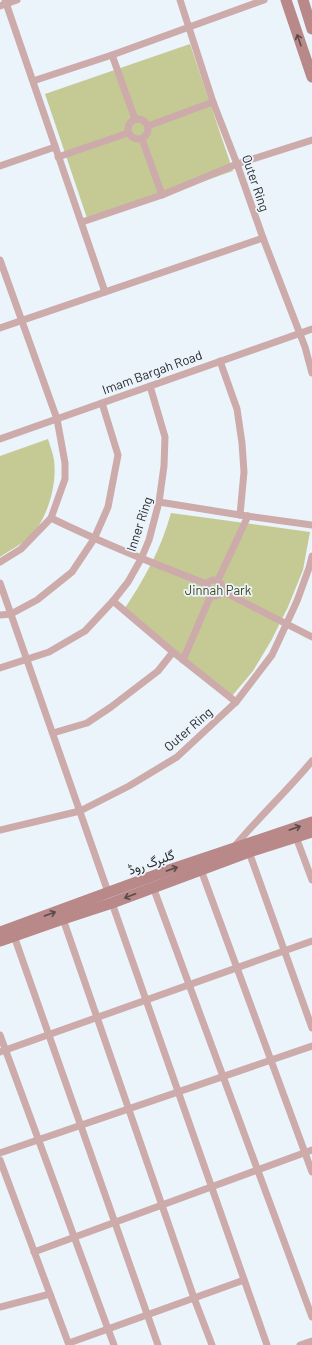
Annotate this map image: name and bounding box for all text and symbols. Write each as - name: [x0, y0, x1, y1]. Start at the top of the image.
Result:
- one-way arrow: [295, 34, 303, 46]
- street label: Outer Ring: [239, 152, 273, 214]
- street label: Imam Bargah Road: [100, 346, 204, 398]
- street label: Inner Ring: [123, 494, 155, 553]
- park label: Jinnah Park: [185, 582, 252, 598]
- street label: Outer Ring: [160, 704, 216, 754]
- one-way arrow: [289, 823, 301, 831]
- street label: گلبرگ روڈ: [125, 846, 177, 879]
- one-way arrow: [165, 865, 178, 872]
- one-way arrow: [125, 893, 137, 901]
- one-way arrow: [43, 910, 56, 917]

